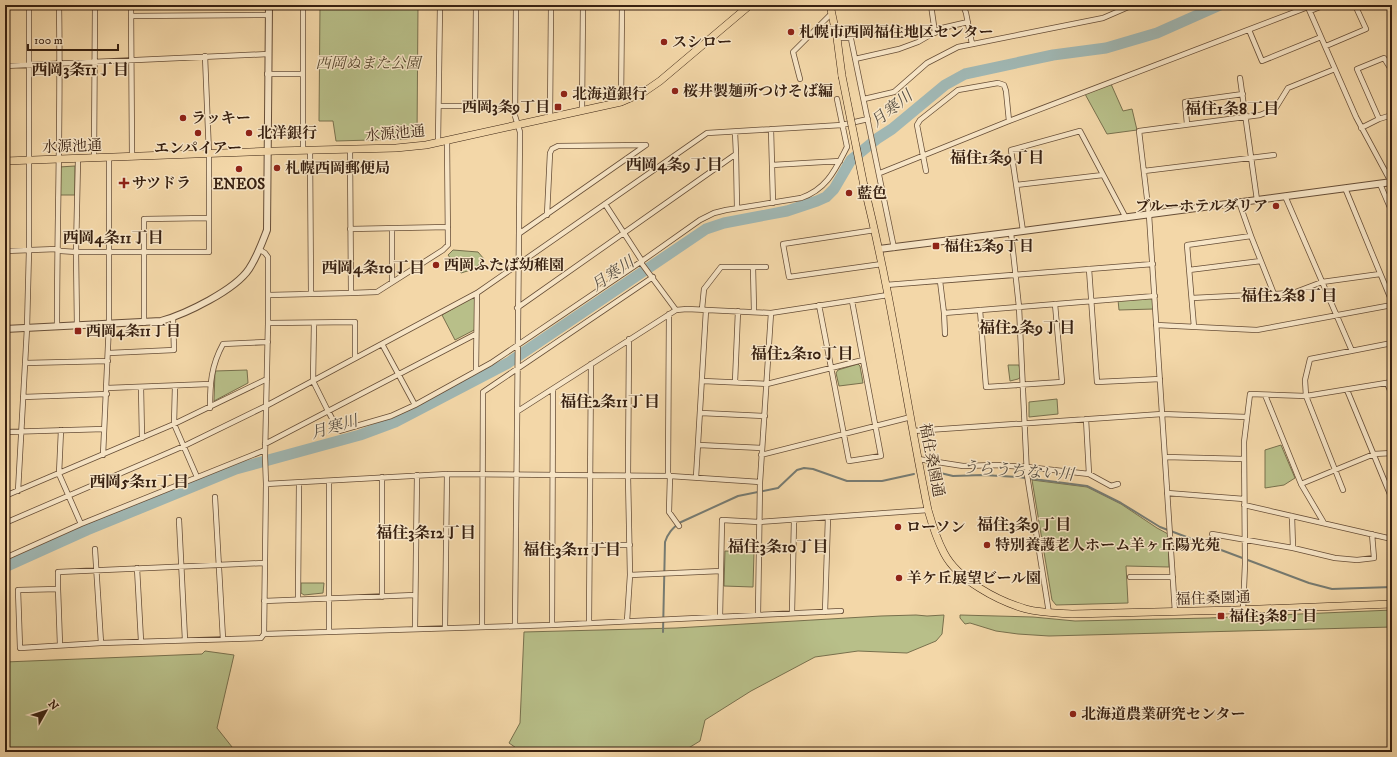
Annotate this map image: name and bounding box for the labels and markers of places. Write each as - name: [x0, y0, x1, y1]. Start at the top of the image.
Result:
- place label: 札幌市西岡福住地区センター: [799, 23, 993, 42]
- marker: 札幌市西岡福住地区センター: [786, 27, 796, 37]
- place label: スシロー: [672, 33, 732, 52]
- marker: スシロー: [659, 37, 669, 47]
- place label: 桜井製麺所つけそば編: [683, 82, 833, 101]
- place label: 北海道銀行: [572, 85, 647, 104]
- marker: 桜井製麺所つけそば編: [670, 86, 680, 96]
- marker: 北海道銀行: [559, 89, 569, 99]
- place label: 西岡3条9丁目: [462, 98, 550, 117]
- marker: 西岡3条9丁目: [553, 102, 563, 112]
- place label: ラッキー: [191, 109, 251, 128]
- marker: ラッキー: [178, 113, 188, 123]
- place label: 北洋銀行: [257, 124, 317, 143]
- marker: エンパイアー: [193, 128, 203, 138]
- marker: 北洋銀行: [244, 128, 254, 138]
- place label: エンパイアー: [154, 139, 242, 158]
- place label: 札幌西岡郵便局: [285, 159, 390, 178]
- marker: 札幌西岡郵便局: [272, 163, 282, 173]
- marker: ENEOS: [234, 164, 244, 174]
- place label: サツドラ: [132, 174, 191, 193]
- place label: ENEOS: [213, 175, 265, 194]
- marker: サツドラ: [119, 178, 129, 188]
- place label: 藍色: [857, 184, 887, 203]
- marker: 藍色: [844, 188, 854, 198]
- place label: ブルーホテルダリア: [1135, 197, 1268, 216]
- marker: ブルーホテルダリア: [1271, 201, 1281, 211]
- place label: 福住2条9丁目: [944, 237, 1034, 256]
- marker: 福住2条9丁目: [931, 241, 941, 251]
- place label: 西岡ふたば幼稚園: [444, 256, 564, 275]
- marker: 西岡ふたば幼稚園: [431, 260, 441, 270]
- place label: 西岡4条11丁目: [86, 322, 181, 341]
- marker: 西岡4条11丁目: [73, 326, 83, 336]
- place label: ローソン: [906, 518, 965, 537]
- marker: ローソン: [893, 522, 903, 532]
- place label: 特別養護老人ホーム羊ヶ丘陽光苑: [995, 536, 1220, 555]
- marker: 特別養護老人ホーム羊ヶ丘陽光苑: [982, 540, 992, 550]
- place label: 羊ケ丘展望ビール園: [907, 569, 1041, 588]
- marker: 羊ケ丘展望ビール園: [894, 573, 904, 583]
- place label: 福住3条8丁目: [1229, 607, 1317, 626]
- marker: 福住3条8丁目: [1216, 611, 1226, 621]
- place label: 北海道農業研究センター: [1081, 705, 1245, 724]
- marker: 北海道農業研究センター: [1068, 709, 1078, 719]

